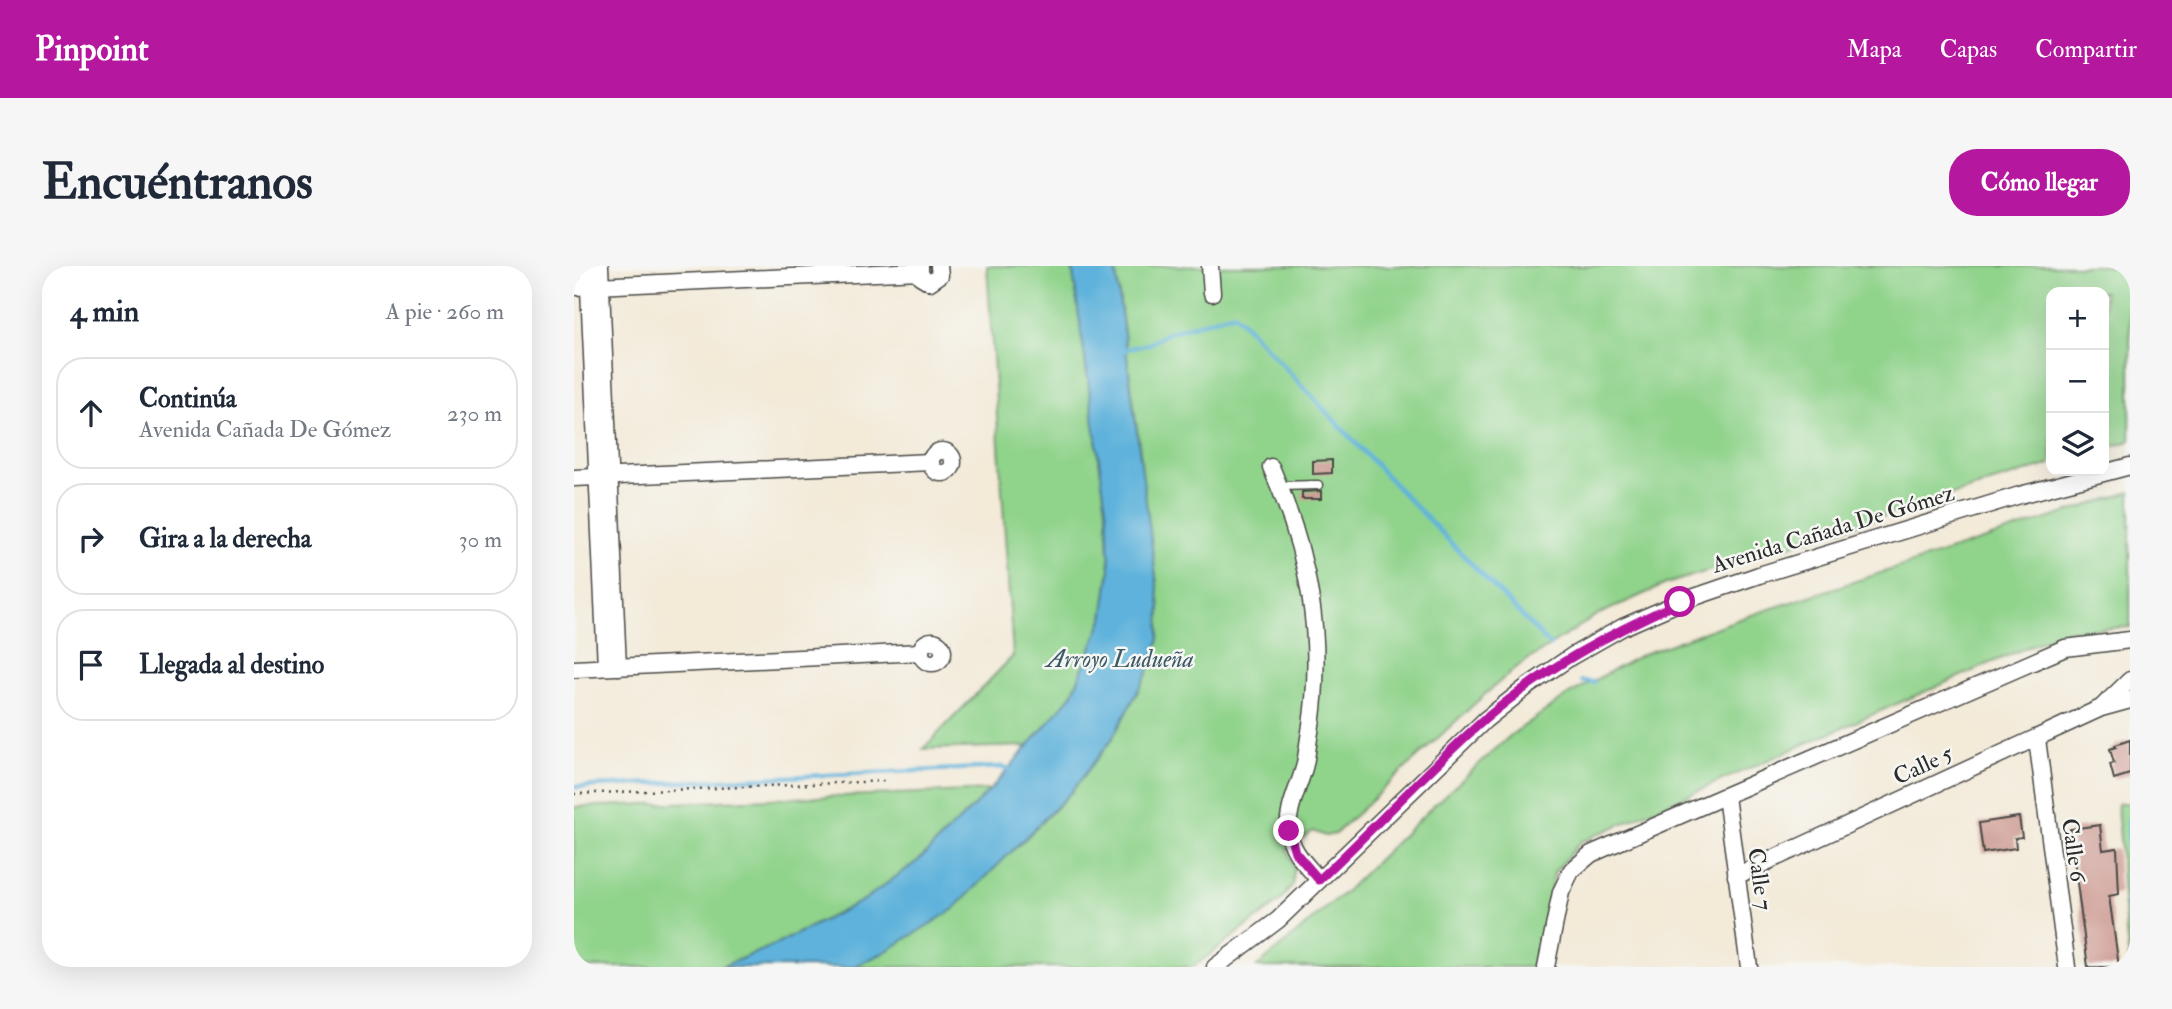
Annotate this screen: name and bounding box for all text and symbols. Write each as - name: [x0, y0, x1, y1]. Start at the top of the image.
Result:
- text: Pinpoint: [35, 29, 149, 70]
- text: Mapa: [1847, 34, 1902, 65]
- text: Capas: [1940, 34, 1997, 65]
- text: Compartir: [2035, 34, 2137, 65]
- button: Cómo llegar: [1949, 149, 2130, 216]
- text: Encuéntranos: [42, 152, 313, 213]
- map controls: [2046, 287, 2109, 476]
- button: +: [2046, 287, 2109, 350]
- text: 4 min: [70, 293, 139, 330]
- text: A pie · 260 m: [385, 297, 504, 326]
- button: −: [2046, 350, 2109, 413]
- text: Continúa: [139, 383, 237, 415]
- icon: ahead: [72, 394, 110, 432]
- text: 230 m: [447, 399, 502, 428]
- button: layers: [2046, 413, 2109, 476]
- text: Avenida Cañada De Gómez: [139, 415, 391, 444]
- street label: Avenida Cañada De Gómez: [1707, 478, 1958, 580]
- icon: right: [72, 520, 110, 558]
- text: Gira a la derecha: [139, 523, 312, 555]
- text: 30 m: [459, 525, 502, 554]
- route start: [1664, 586, 1695, 617]
- water label: Arroyo Ludueña: [1043, 644, 1194, 675]
- icon: arrive: [72, 646, 110, 684]
- text: Llegada al destino: [139, 649, 324, 681]
- street label: Calle 5: [1889, 739, 1957, 791]
- route end: [1273, 815, 1304, 846]
- street label: Calle 6: [2055, 816, 2093, 885]
- street label: Calle 7: [1741, 846, 1779, 913]

